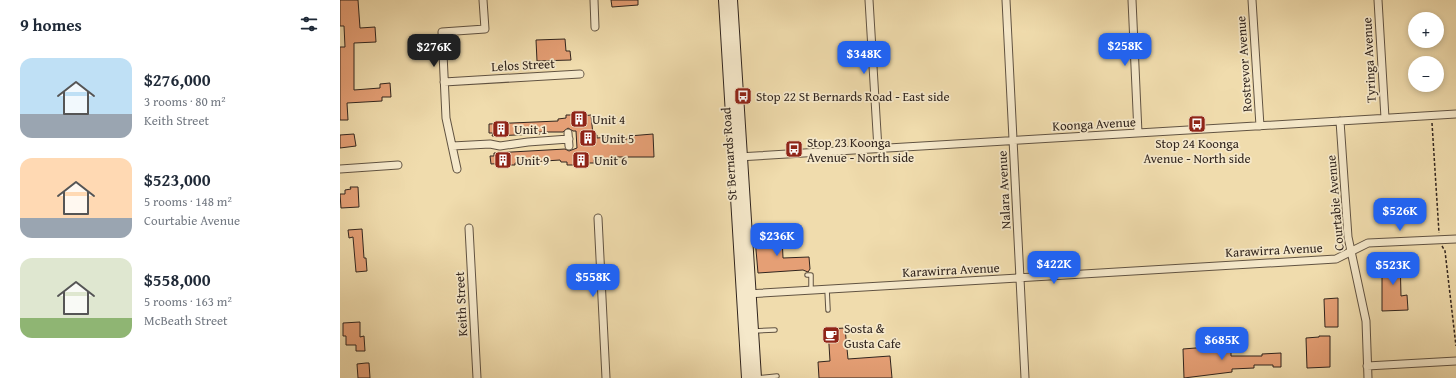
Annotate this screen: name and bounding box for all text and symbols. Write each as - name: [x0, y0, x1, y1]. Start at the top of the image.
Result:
- text: 9 homes: [20, 12, 82, 37]
- map controls: [1408, 12, 1444, 92]
- button: +: [1408, 12, 1444, 48]
- icon: filters: [298, 13, 320, 35]
- street label: Rostrevor Avenue: [1231, 15, 1257, 113]
- street label: Tyringa Avenue: [1357, 17, 1381, 103]
- pin: $258K: [1097, 33, 1153, 67]
- pin: $276K: [406, 34, 462, 68]
- text: $258K: [1107, 36, 1143, 55]
- text: $276K: [416, 37, 452, 56]
- pin: $348K: [836, 41, 892, 75]
- text: $348K: [846, 44, 882, 63]
- street label: Lelos Street: [491, 54, 556, 76]
- button: −: [1408, 56, 1444, 92]
- text: $276,000: [144, 67, 210, 92]
- icon: home: [52, 74, 100, 122]
- bus stop icon: Stop 22 St Bernards Road - East side: [733, 86, 753, 106]
- place label: Stop 22 St Bernards Road - East side: [756, 87, 950, 106]
- text: 3 rooms · 80 m²: [144, 92, 226, 111]
- street label: St Bernards Road: [716, 107, 742, 201]
- building icon: Unit 4: [569, 109, 589, 129]
- place label: Unit 4: [592, 110, 625, 129]
- text: Keith Street: [144, 111, 209, 130]
- street label: Koonga Avenue: [1052, 112, 1136, 136]
- bus stop icon: Stop 24 Koonga Avenue - North side: [1187, 114, 1207, 134]
- building icon: Unit 1: [491, 119, 511, 139]
- place label: Unit 1: [514, 120, 547, 139]
- building icon: Unit 5: [578, 128, 598, 148]
- place label: Unit 5: [601, 129, 634, 148]
- place label: Stop 23 Koonga Avenue - North side: [807, 133, 914, 167]
- place label: Stop 24 Koonga Avenue - North side: [1143, 134, 1251, 168]
- bus stop icon: Stop 23 Koonga Avenue - North side: [784, 139, 804, 159]
- building icon: Unit 9: [493, 150, 513, 170]
- building icon: Unit 6: [571, 150, 591, 170]
- street label: Nalara Avenue: [992, 150, 1016, 230]
- place label: Unit 9: [516, 151, 549, 170]
- place label: Unit 6: [594, 151, 627, 170]
- street label: Courtabie Avenue: [1321, 154, 1349, 252]
- text: $523,000: [144, 167, 210, 192]
- icon: home: [52, 174, 100, 222]
- text: 5 rooms · 148 m²: [144, 192, 232, 211]
- pin: $526K: [1372, 198, 1428, 232]
- text: $526K: [1382, 201, 1418, 220]
- text: Courtabie Avenue: [144, 211, 240, 230]
- pin: $236K: [749, 223, 805, 257]
- text: $236K: [759, 226, 795, 245]
- street label: Karawirra Avenue: [1225, 238, 1323, 262]
- pin: $422K: [1026, 251, 1082, 285]
- pin: $523K: [1365, 252, 1421, 286]
- text: $422K: [1036, 254, 1072, 273]
- text: $523K: [1375, 255, 1411, 274]
- street label: Karawirra Avenue: [902, 258, 1000, 282]
- pin: $558K: [565, 264, 621, 298]
- text: $558,000: [144, 267, 210, 292]
- text: $558K: [575, 267, 611, 286]
- street label: Keith Street: [450, 271, 472, 337]
- icon: home: [52, 274, 100, 322]
- text: 5 rooms · 163 m²: [144, 292, 232, 311]
- text: McBeath Street: [144, 311, 228, 330]
- place label: Sosta & Gusta Cafe: [844, 319, 901, 353]
- cafe icon: Sosta & Gusta Cafe: [821, 325, 841, 345]
- pin: $685K: [1194, 327, 1250, 361]
- text: $685K: [1204, 330, 1240, 349]

